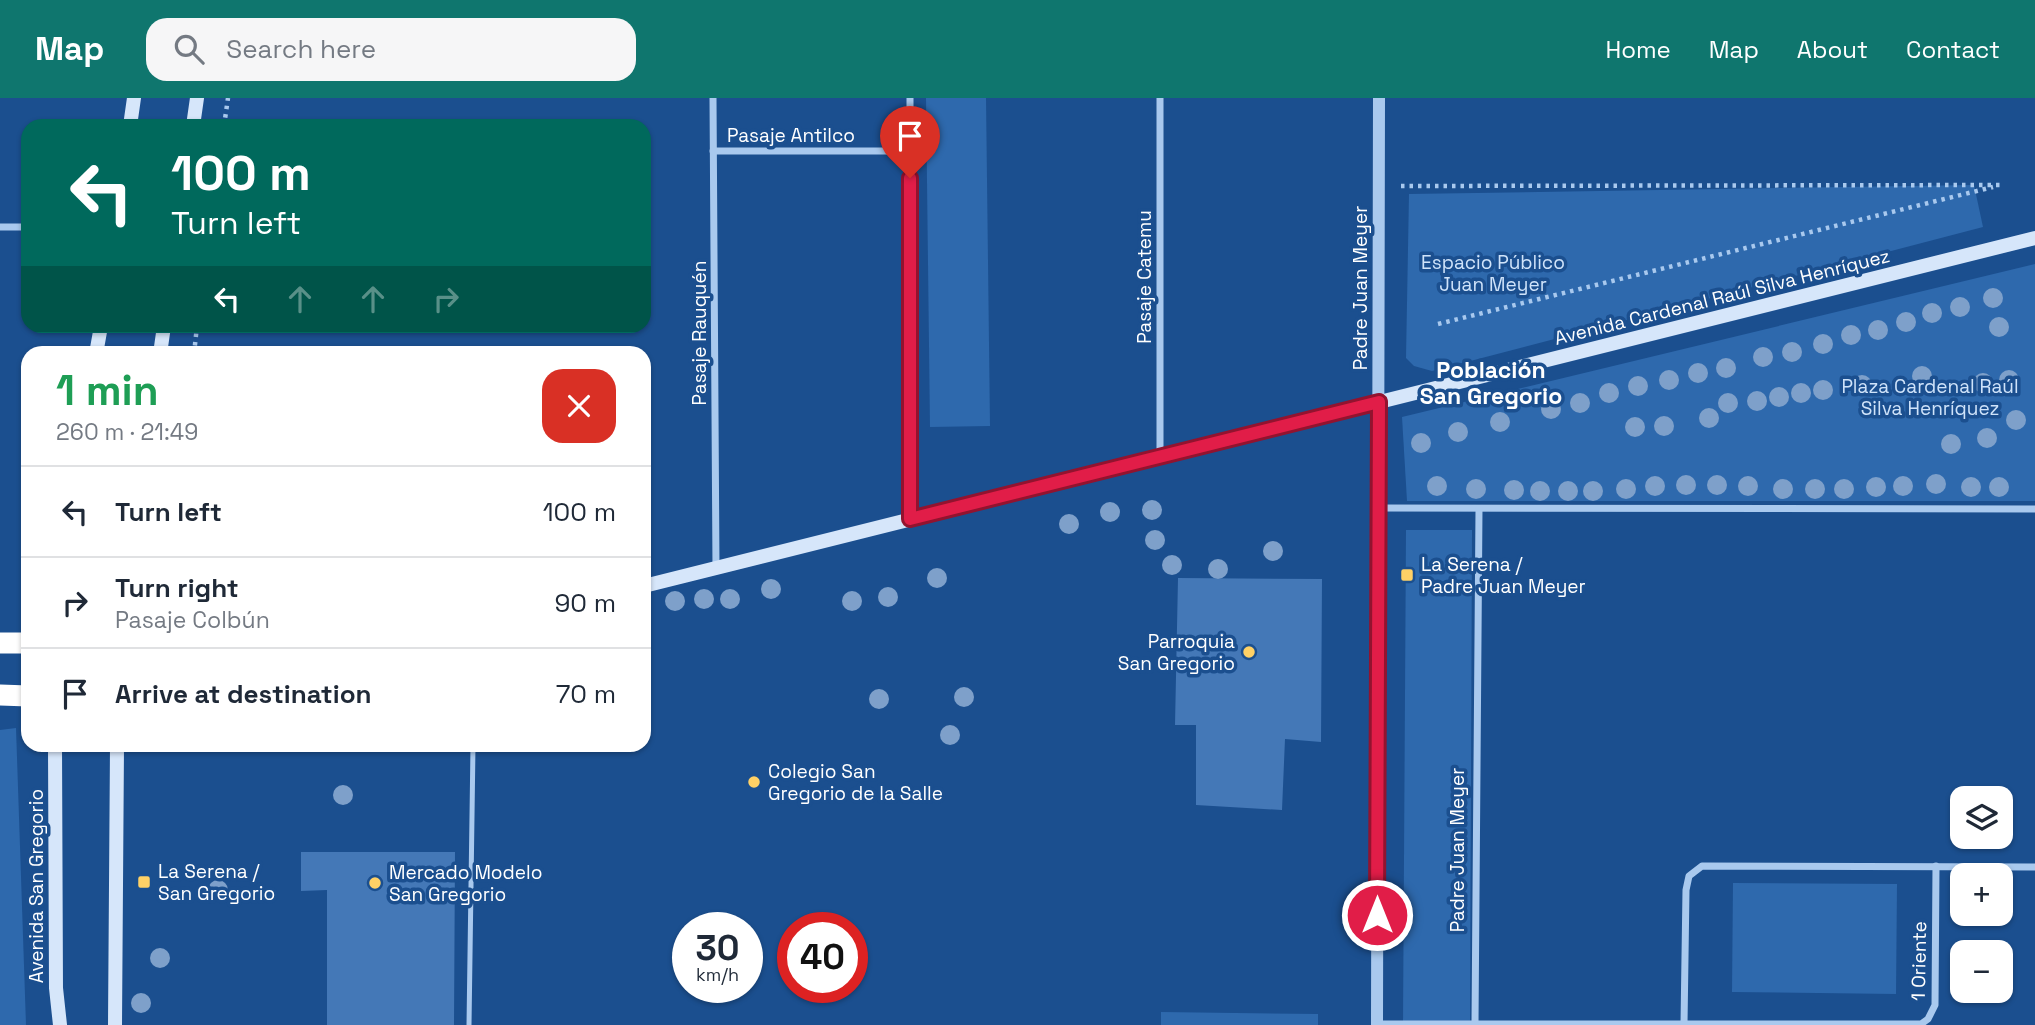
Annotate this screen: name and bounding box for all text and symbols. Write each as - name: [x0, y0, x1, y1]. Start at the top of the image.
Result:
- search box: [146, 18, 636, 81]
- text: Map: [35, 28, 104, 70]
- icon: search: [170, 30, 208, 68]
- text: Search here: [226, 32, 376, 66]
- text: Home: [1605, 34, 1671, 65]
- text: Map: [1709, 34, 1759, 65]
- text: About: [1797, 34, 1868, 65]
- text: Contact: [1906, 34, 2000, 65]
- pin: [880, 106, 940, 178]
- icon: arrive: [891, 117, 929, 155]
- street label: Pasaje Antilco: [727, 123, 855, 148]
- text: 100 m: [171, 142, 311, 204]
- icon: left: [56, 147, 147, 238]
- text: Turn left: [171, 203, 301, 243]
- street label: Padre Juan Meyer: [1348, 206, 1373, 370]
- street label: Pasaje Catemu: [1132, 210, 1157, 344]
- street label: Avenida Cardenal Raúl Silva Henríquez: [1552, 243, 1892, 351]
- park label: Espacio Público Juan Meyer: [1421, 250, 1565, 297]
- street label: Pasaje Rauquén: [687, 261, 712, 405]
- icon: left: [208, 280, 246, 318]
- icon: ahead: [281, 280, 319, 318]
- icon: ahead: [354, 280, 392, 318]
- icon: right: [427, 280, 465, 318]
- district label: Población San Gregorio: [1420, 355, 1562, 411]
- text: 1 min: [56, 364, 159, 417]
- button: close: [542, 369, 616, 443]
- park label: Plaza Cardenal Raúl Silva Henríquez: [1841, 374, 2019, 421]
- text: 260 m · 21:49: [56, 417, 198, 447]
- icon: left: [56, 493, 94, 531]
- text: Turn left: [115, 495, 222, 529]
- text: 100 m: [543, 495, 616, 529]
- place label: La Serena / Padre Juan Meyer: [1421, 552, 1586, 599]
- marker: La Serena / Padre Juan Meyer: [1399, 567, 1415, 583]
- text: Turn right: [115, 571, 239, 605]
- icon: right: [56, 584, 94, 622]
- text: 90 m: [554, 586, 616, 620]
- text: Pasaje Colbún: [115, 605, 270, 635]
- place label: Parroquia San Gregorio: [1118, 629, 1235, 676]
- marker: Parroquia San Gregorio: [1241, 644, 1257, 660]
- icon: arrive: [56, 675, 94, 713]
- text: Arrive at destination: [115, 677, 372, 711]
- text: 70 m: [556, 677, 616, 711]
- place label: Colegio San Gregorio de la Salle: [768, 759, 943, 806]
- street label: Padre Juan Meyer: [1445, 768, 1470, 932]
- marker: Colegio San Gregorio de la Salle: [746, 774, 762, 790]
- map controls: [1950, 786, 2013, 1003]
- button: layers: [1950, 786, 2013, 849]
- street label: Avenida San Gregorio: [24, 789, 49, 983]
- place label: La Serena / San Gregorio: [158, 859, 275, 906]
- place label: Mercado Modelo San Gregorio: [389, 860, 542, 907]
- button: +: [1950, 863, 2013, 926]
- marker: La Serena / San Gregorio: [136, 874, 152, 890]
- marker: Mercado Modelo San Gregorio: [367, 875, 383, 891]
- position arrow: [1340, 878, 1414, 952]
- speed limit sign: 40: [777, 912, 868, 1003]
- street label: 1 Oriente: [1906, 921, 1932, 1001]
- text: 30: [696, 926, 739, 970]
- button: −: [1950, 940, 2013, 1003]
- text: km/h: [696, 963, 739, 986]

